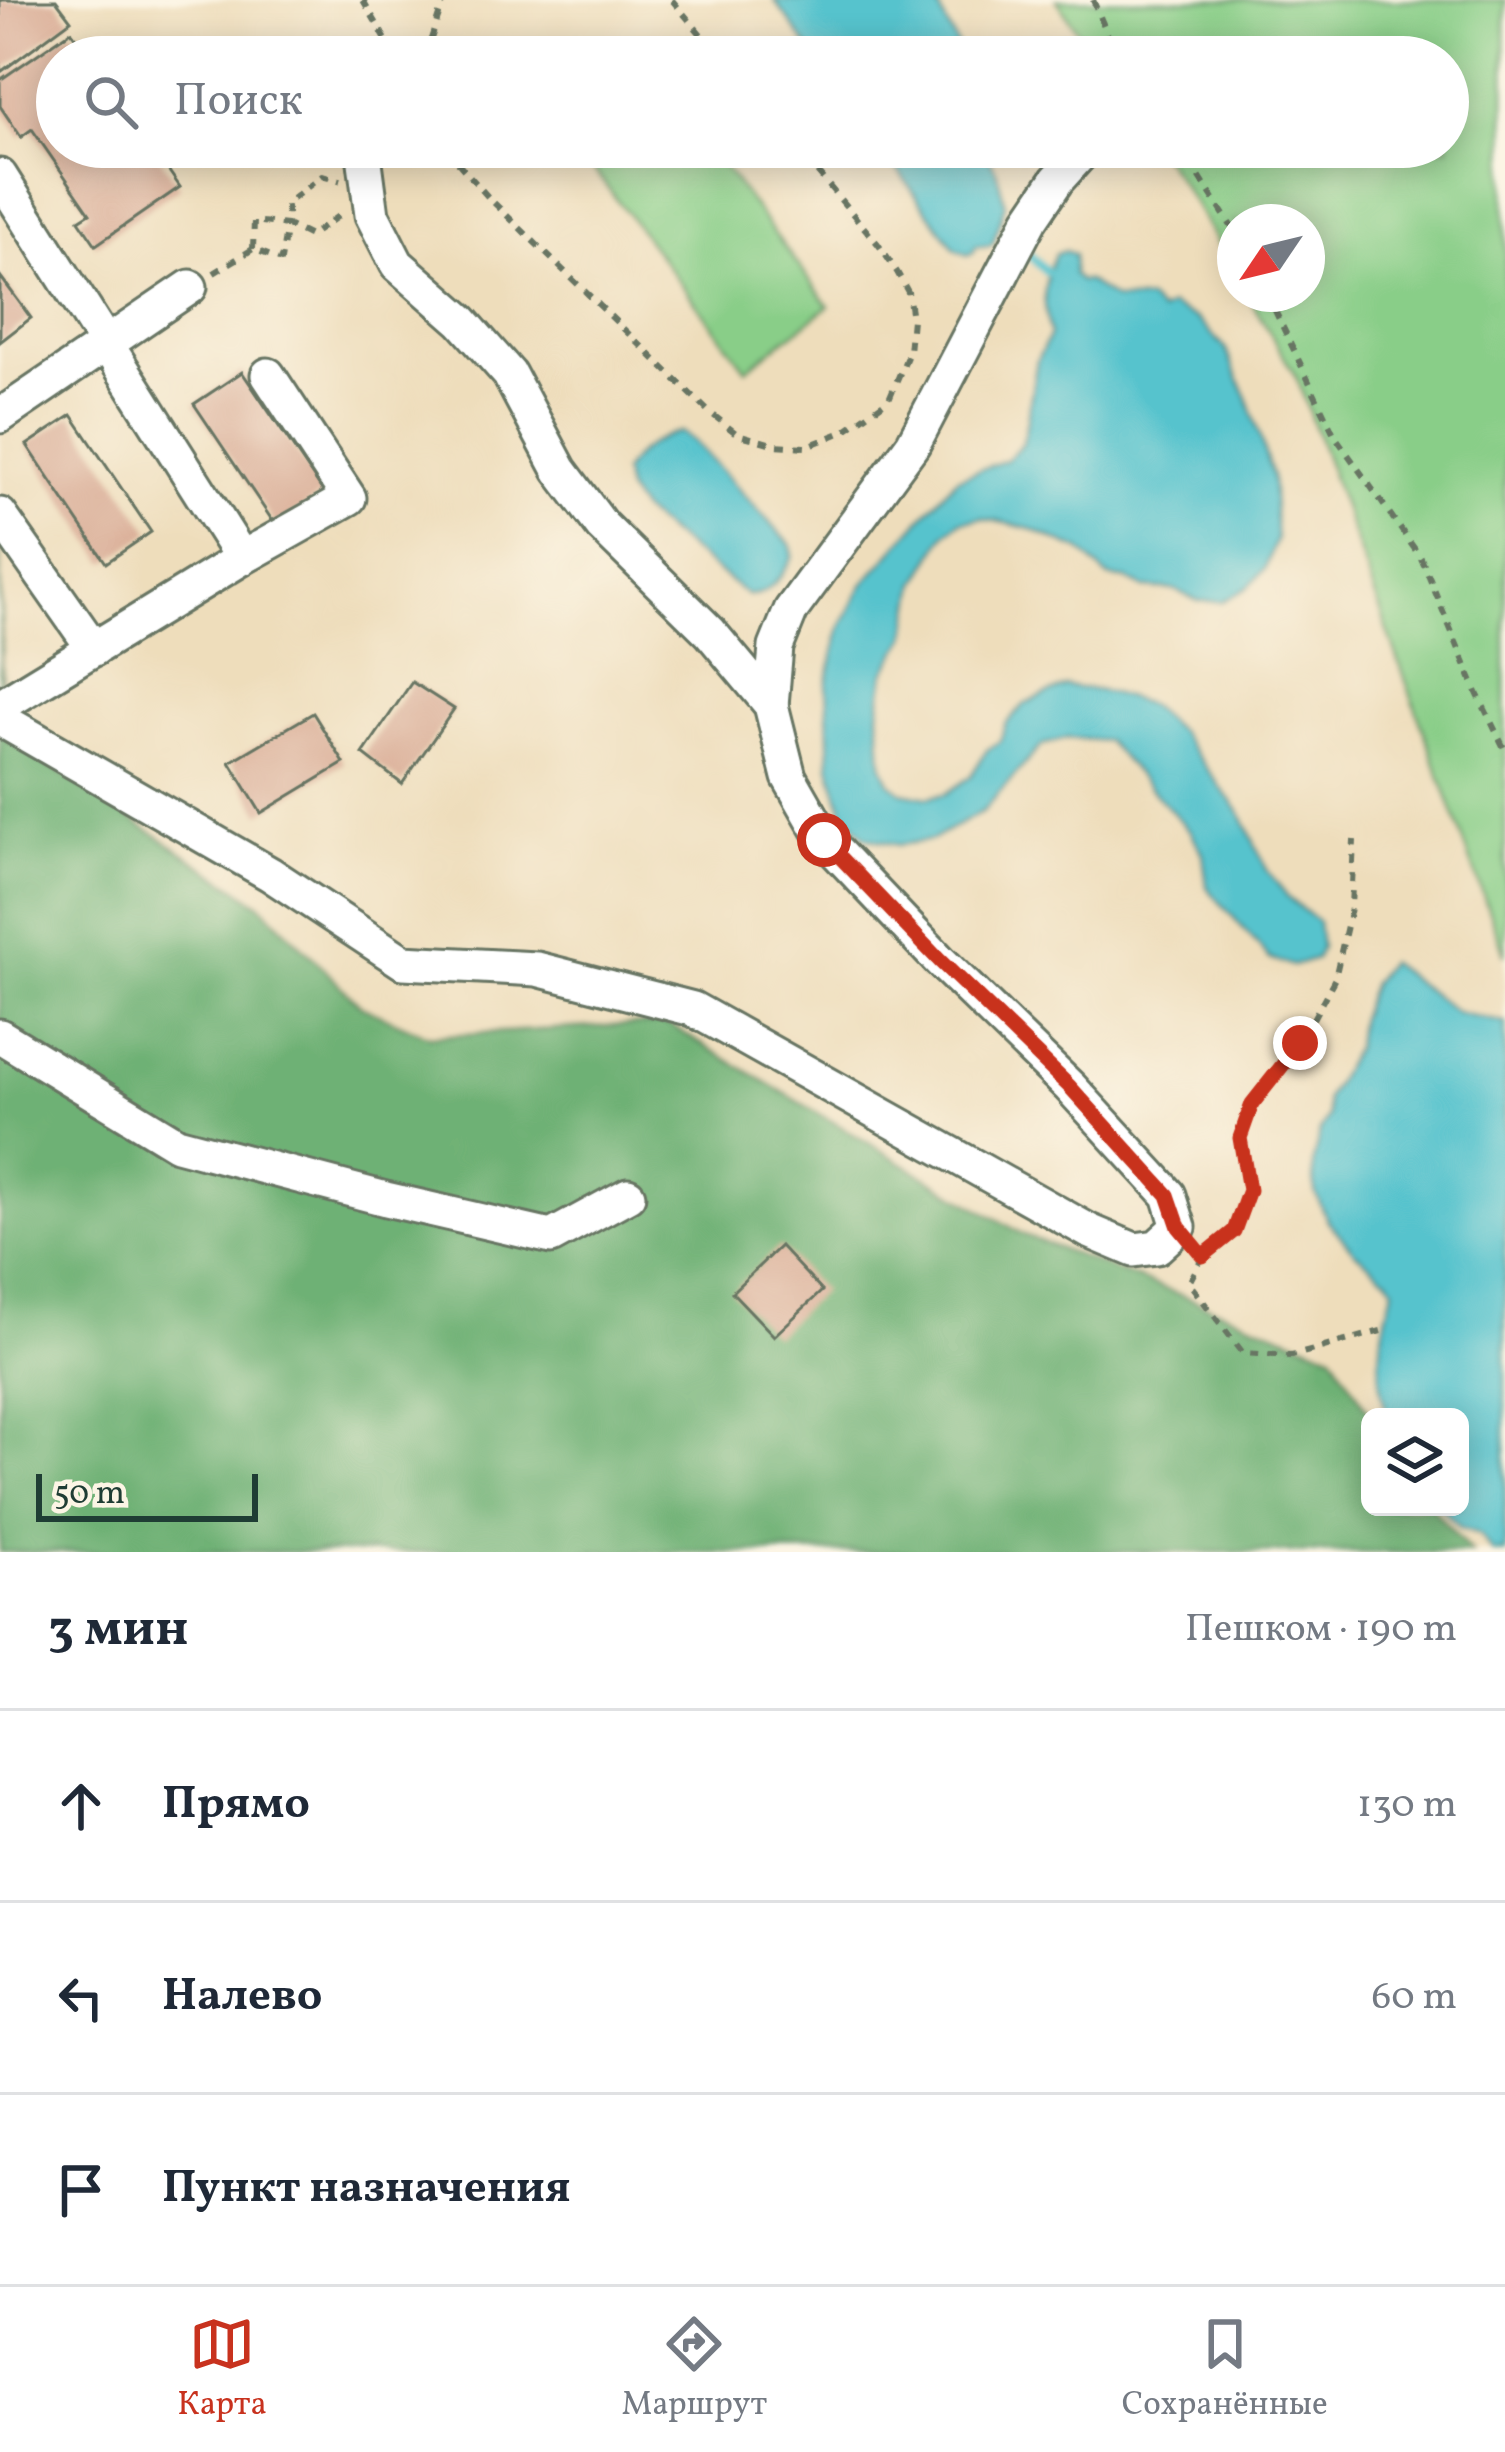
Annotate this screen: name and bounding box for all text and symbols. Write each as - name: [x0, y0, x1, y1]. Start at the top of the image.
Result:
- search box: [36, 36, 1469, 168]
- icon: search: [78, 69, 144, 135]
- text: Поиск: [174, 71, 303, 134]
- north arrow: [1217, 204, 1325, 312]
- route start: [797, 813, 851, 867]
- route end: [1273, 1016, 1327, 1070]
- map controls: [1361, 1408, 1469, 1516]
- button: layers: [1361, 1408, 1469, 1516]
- scale bar: [36, 1468, 258, 1521]
- text: 50 m: [54, 1472, 125, 1518]
- text: 3 мин: [48, 1595, 188, 1666]
- text: Пешком · 190 m: [1185, 1603, 1457, 1657]
- icon: ahead: [48, 1773, 114, 1839]
- text: Прямо: [162, 1774, 310, 1837]
- text: 130 m: [1357, 1779, 1457, 1833]
- icon: left: [48, 1965, 114, 2031]
- text: Налево: [162, 1966, 323, 2029]
- text: 60 m: [1372, 1971, 1457, 2025]
- icon: arrive: [48, 2157, 114, 2223]
- text: Пункт назначения: [162, 2158, 571, 2221]
- tab: Карта: [177, 2311, 267, 2429]
- tab: Маршрут: [622, 2311, 767, 2429]
- tab: Сохранённые: [1122, 2311, 1328, 2429]

